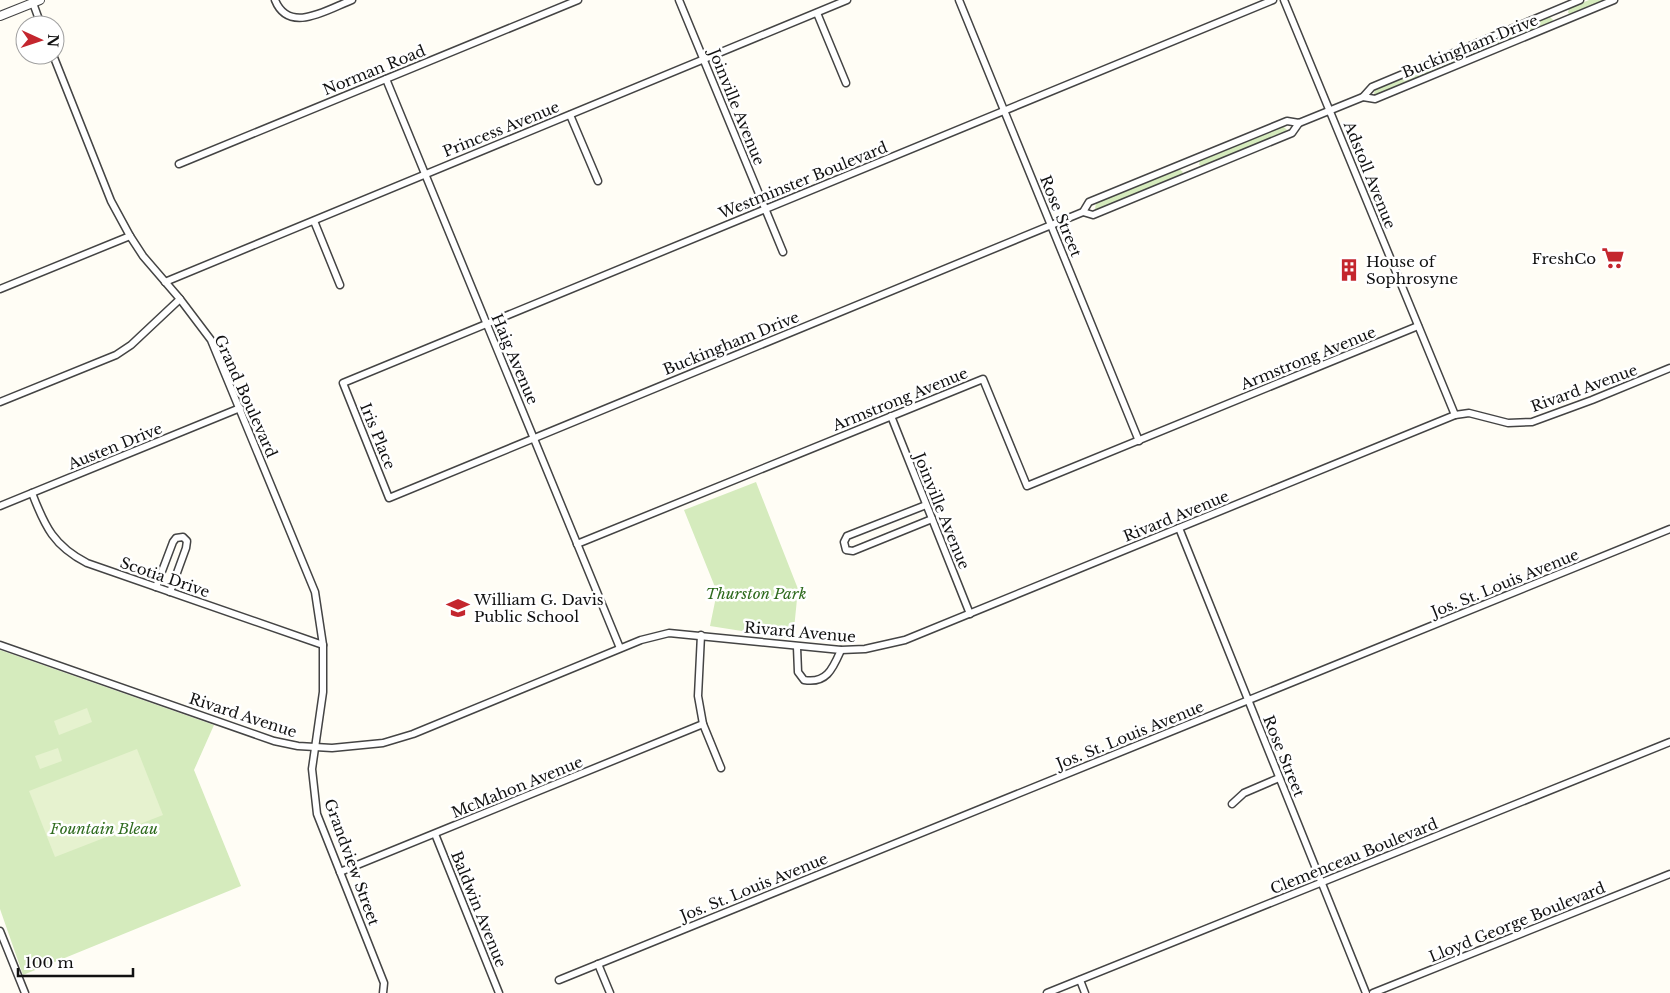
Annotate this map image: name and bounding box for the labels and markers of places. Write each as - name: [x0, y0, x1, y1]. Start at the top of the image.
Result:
- supermarket icon: FreshCo: [1600, 245, 1626, 271]
- place label: FreshCo: [1532, 249, 1596, 268]
- place label: House of Sophrosyne: [1366, 252, 1458, 288]
- building icon: House of Sophrosyne: [1336, 257, 1362, 283]
- place label: William G. Davis Public School: [473, 590, 604, 626]
- school or university icon: William G. Davis Public School: [445, 595, 471, 621]

